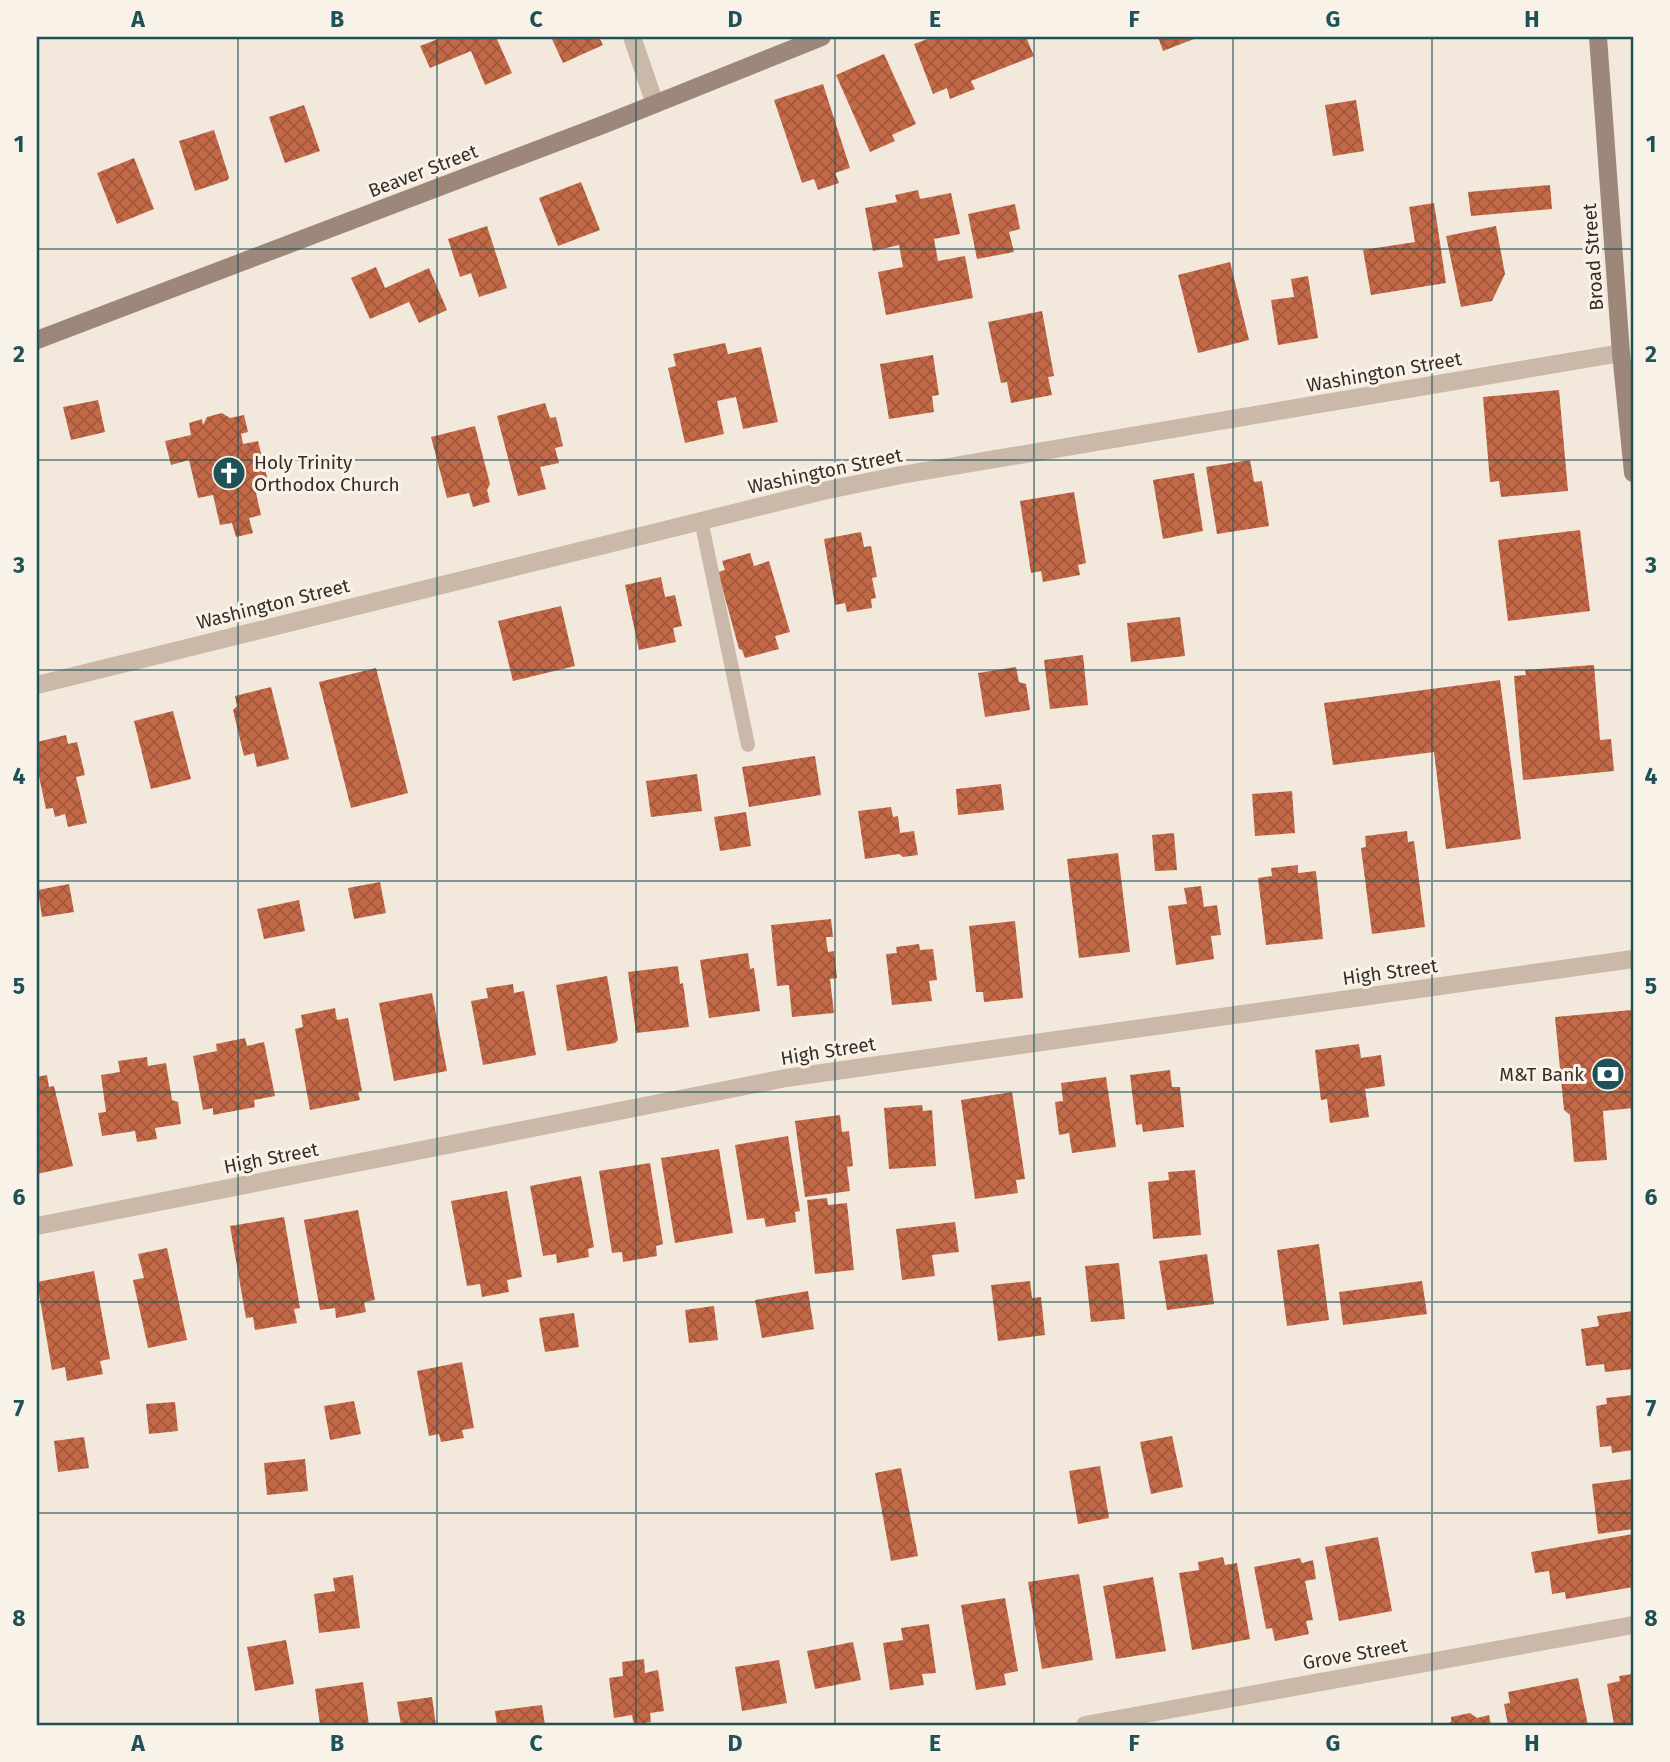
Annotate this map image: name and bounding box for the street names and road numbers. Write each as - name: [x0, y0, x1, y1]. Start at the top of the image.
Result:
- street label: Beaver Street: [365, 140, 481, 202]
- street label: Broad Street: [1578, 202, 1608, 311]
- street label: Washington Street: [1305, 347, 1463, 397]
- street label: Washington Street: [746, 443, 904, 499]
- street label: Washington Street: [194, 574, 352, 634]
- street label: High Street: [1341, 954, 1439, 990]
- street label: High Street: [779, 1032, 877, 1070]
- street label: High Street: [222, 1138, 320, 1178]
- street label: Grove Street: [1301, 1633, 1409, 1675]

